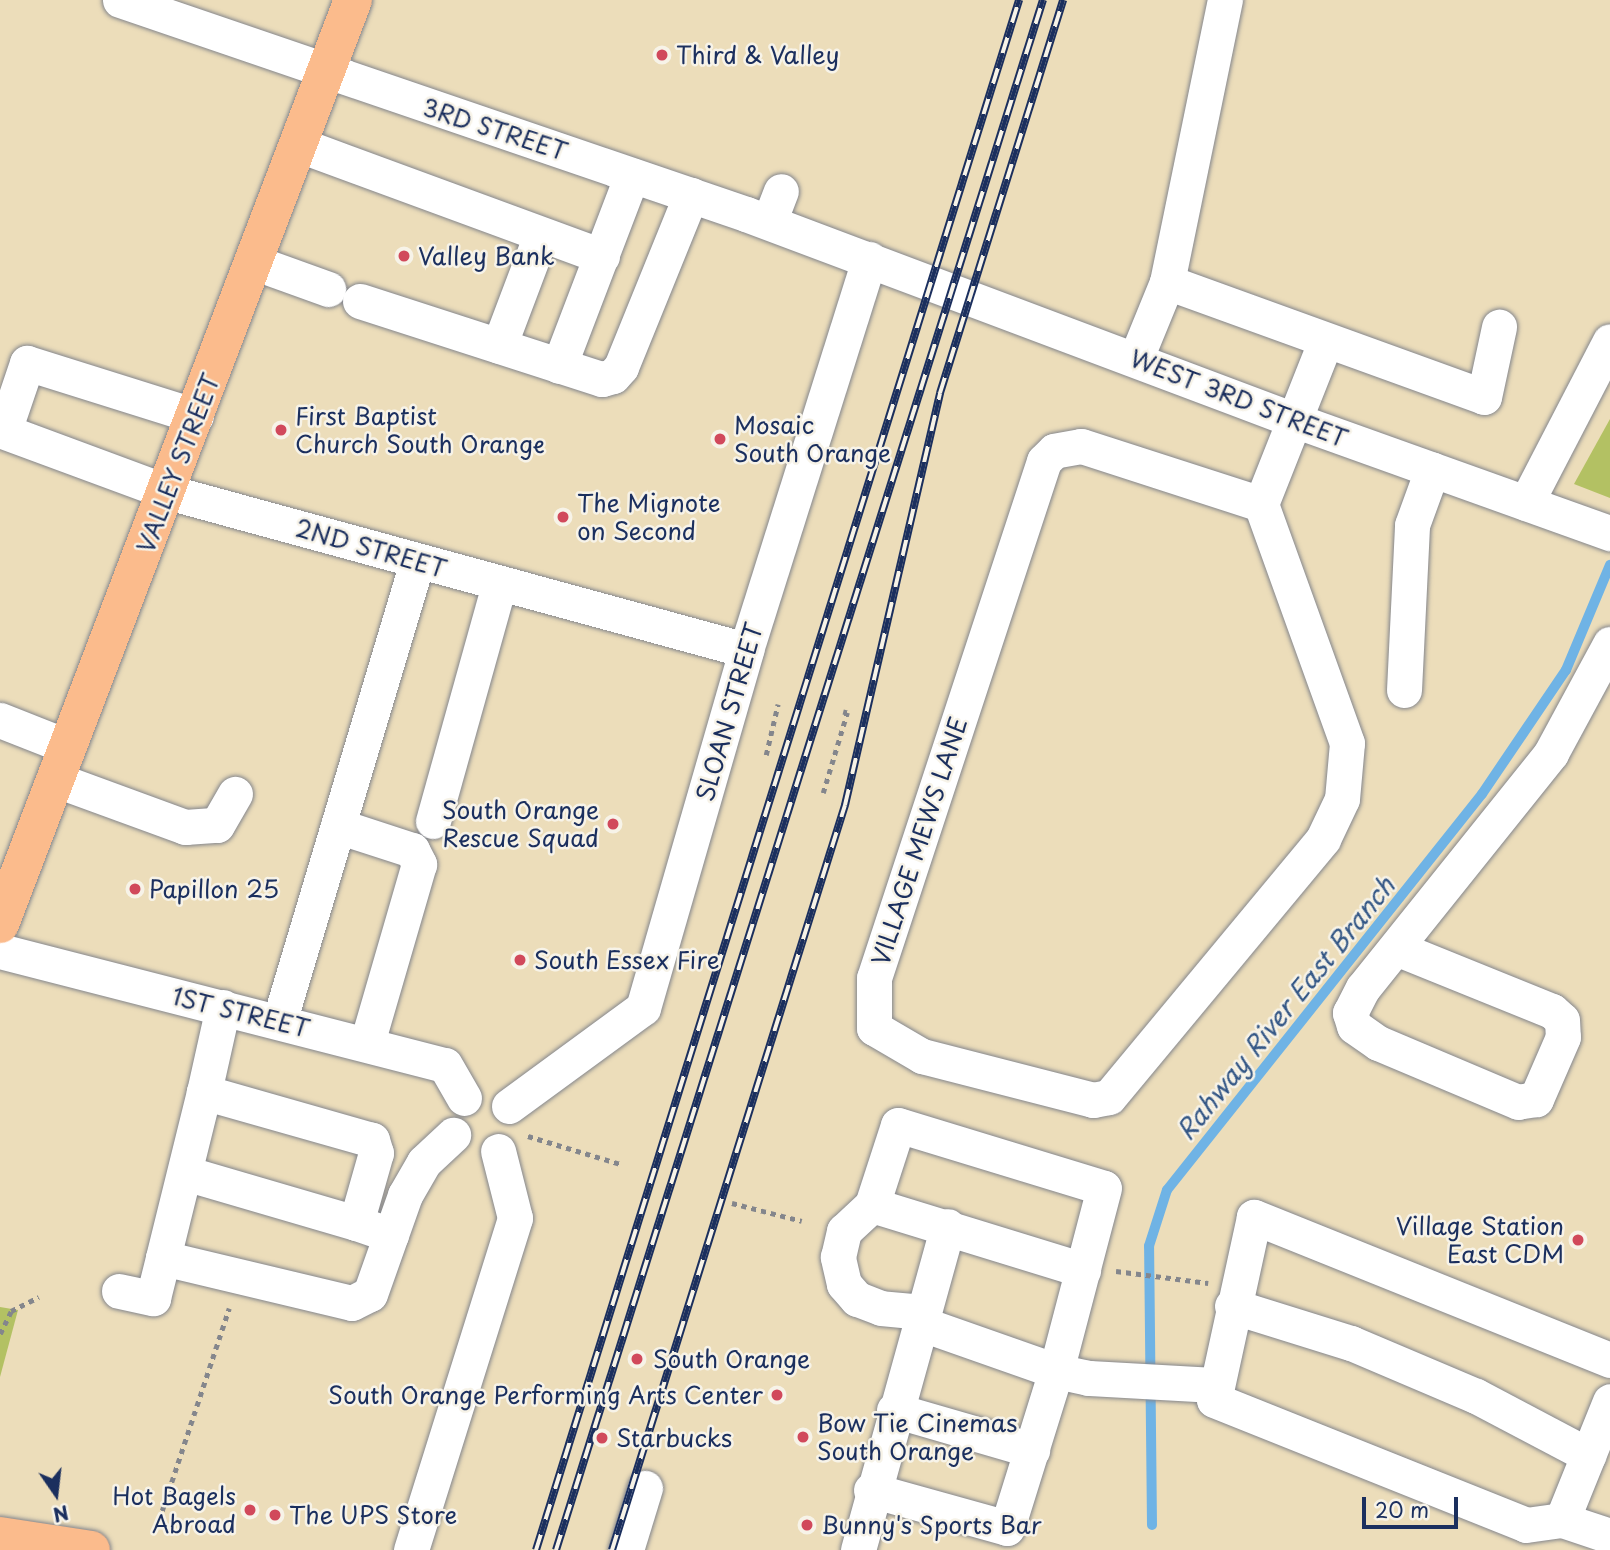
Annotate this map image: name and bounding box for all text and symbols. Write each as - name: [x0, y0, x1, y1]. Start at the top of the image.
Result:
- place label: Third & Valley: [676, 41, 840, 69]
- marker: Third & Valley: [654, 47, 670, 63]
- street label: 3RD STREET: [417, 91, 573, 167]
- place label: Valley Bank: [418, 242, 555, 270]
- marker: Valley Bank: [396, 248, 412, 264]
- street label: WEST 3RD STREET: [1125, 343, 1353, 453]
- street label: VALLEY STREET: [130, 368, 226, 558]
- place label: First Baptist Church South Orange: [295, 402, 544, 458]
- place label: Mosaic South Orange: [734, 411, 893, 467]
- marker: First Baptist Church South Orange: [273, 422, 289, 438]
- marker: Mosaic South Orange: [712, 431, 728, 447]
- place label: The Mignote on Second: [577, 489, 721, 545]
- marker: The Mignote on Second: [555, 509, 571, 525]
- street label: 2ND STREET: [291, 512, 451, 584]
- street label: SLOAN STREET: [690, 619, 768, 805]
- street label: VILLAGE MEWS LANE: [865, 712, 973, 970]
- place label: South Orange Rescue Squad: [440, 796, 599, 852]
- marker: South Orange Rescue Squad: [605, 816, 621, 832]
- water label: Rahway River East Branch: [1169, 870, 1401, 1146]
- place label: Papillon 25: [149, 875, 279, 903]
- marker: Papillon 25: [127, 881, 143, 897]
- place label: South Essex Fire: [534, 946, 721, 974]
- marker: South Essex Fire: [512, 952, 528, 968]
- street label: 1ST STREET: [168, 981, 314, 1043]
- place label: Village Station East CDM: [1396, 1212, 1564, 1268]
- marker: Village Station East CDM: [1570, 1232, 1586, 1248]
- place label: South Orange: [653, 1345, 812, 1373]
- marker: South Orange: [627, 1349, 647, 1369]
- place label: South Orange Performing Arts Center: [326, 1381, 763, 1409]
- marker: South Orange Performing Arts Center: [769, 1387, 785, 1403]
- place label: Bow Tie Cinemas South Orange: [817, 1409, 1017, 1465]
- place label: Starbucks: [616, 1424, 732, 1452]
- marker: Bow Tie Cinemas South Orange: [795, 1429, 811, 1445]
- marker: Starbucks: [594, 1430, 610, 1446]
- north arrow: [21, 1459, 91, 1529]
- place label: Hot Bagels Abroad: [111, 1482, 236, 1538]
- scale bar: [1365, 1484, 1461, 1528]
- text: 20 m: [1375, 1493, 1429, 1525]
- text: N: [50, 1499, 72, 1530]
- place label: The UPS Store: [289, 1501, 457, 1529]
- marker: Hot Bagels Abroad: [242, 1502, 258, 1518]
- marker: The UPS Store: [267, 1507, 283, 1523]
- place label: Bunny's Sports Bar: [821, 1511, 1043, 1539]
- marker: Bunny's Sports Bar: [799, 1517, 815, 1533]

